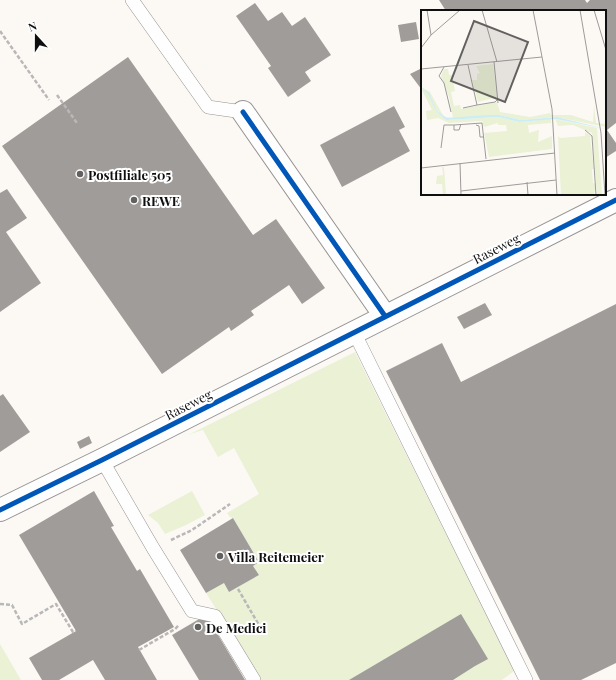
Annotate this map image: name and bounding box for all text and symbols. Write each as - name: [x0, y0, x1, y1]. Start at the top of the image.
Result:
- inset map: [421, 10, 606, 195]
- north arrow: [16, 16, 56, 56]
- text: N: [26, 18, 39, 35]
- place label: Postfiliale 505: [88, 166, 171, 183]
- marker: Postfiliale 505: [75, 169, 85, 179]
- place label: REWE: [142, 192, 180, 209]
- marker: REWE: [129, 195, 139, 205]
- street label: Raseweg: [470, 229, 523, 267]
- street label: Raseweg: [162, 385, 215, 423]
- place label: Villa Reitemeier: [227, 548, 324, 565]
- marker: Villa Reitemeier: [215, 551, 225, 561]
- place label: De Medici: [206, 619, 266, 636]
- marker: De Medici: [193, 622, 203, 632]

